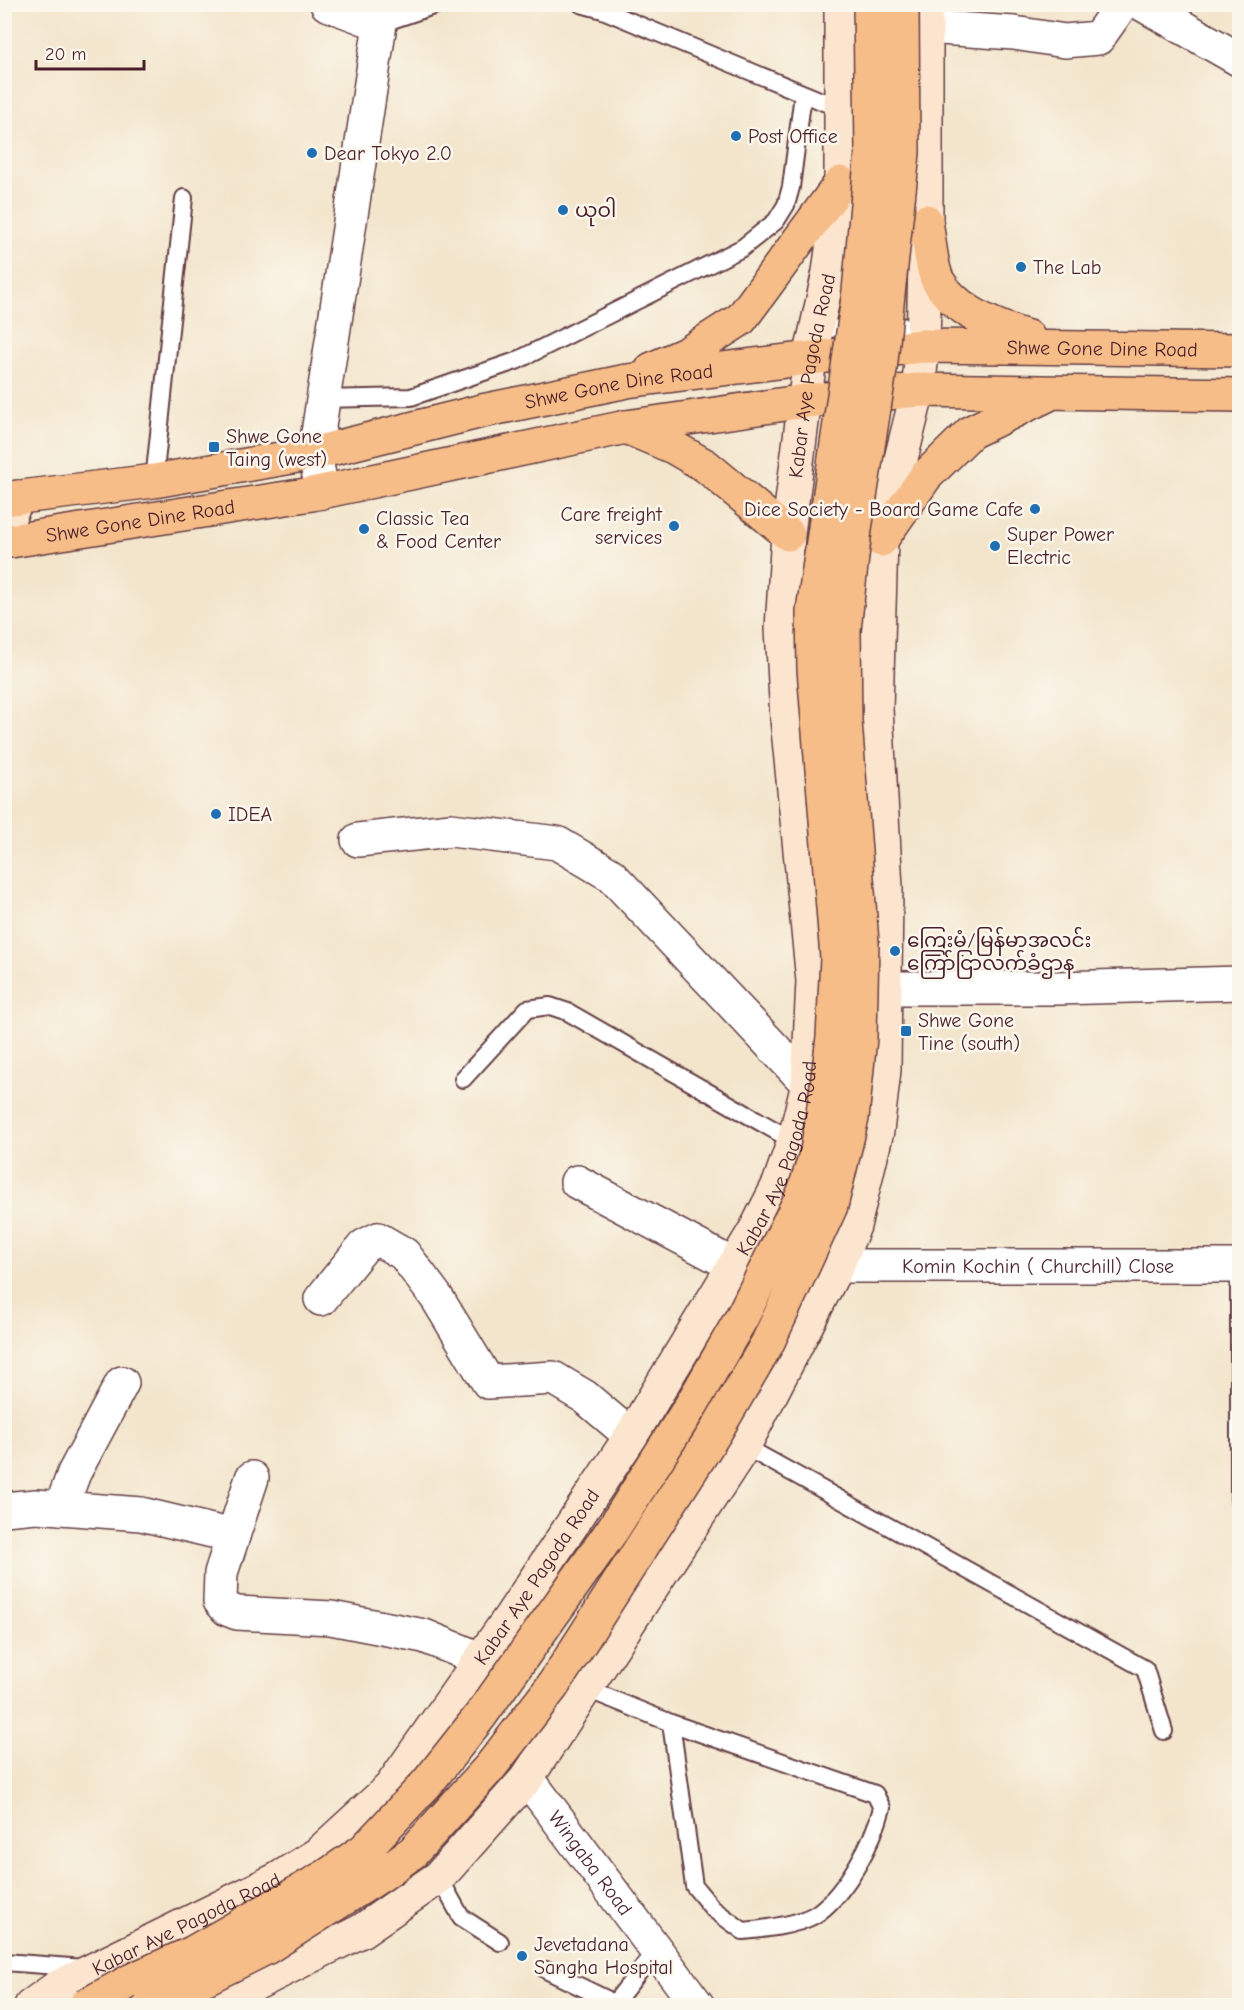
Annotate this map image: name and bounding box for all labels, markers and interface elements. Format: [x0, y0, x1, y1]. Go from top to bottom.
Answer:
scale bar [36, 33, 144, 71]
text: 20 m [45, 44, 86, 65]
place label: Post Office [748, 125, 838, 148]
marker: Post Office [729, 129, 743, 143]
place label: Dear Tokyo 2.0 [324, 142, 452, 165]
marker: Dear Tokyo 2.0 [305, 146, 319, 160]
place label: ယုဝါ [575, 197, 616, 227]
marker: ယုဝါ [556, 203, 570, 217]
place label: The Lab [1033, 256, 1102, 279]
marker: The Lab [1014, 260, 1028, 274]
street label: Kabar Aye Pagoda Road [784, 271, 840, 479]
street label: Shwe Gone Dine Road [1007, 336, 1198, 361]
street label: Shwe Gone Dine Road [523, 359, 715, 414]
place label: Shwe Gone Taing (west) [226, 425, 327, 471]
marker: Shwe Gone Taing (west) [207, 440, 221, 454]
street label: Shwe Gone Dine Road [44, 495, 237, 547]
place label: Dice Society - Board Game Cafe [744, 498, 1023, 521]
marker: Dice Society - Board Game Cafe [1028, 502, 1042, 516]
place label: Care freight services [560, 503, 663, 549]
place label: Classic Tea & Food Center [376, 507, 501, 553]
marker: Care freight services [667, 519, 681, 533]
marker: Classic Tea & Food Center [357, 522, 371, 536]
place label: Super Power Electric [1007, 523, 1114, 569]
marker: Super Power Electric [988, 539, 1002, 553]
place label: IDEA [228, 803, 272, 826]
marker: IDEA [209, 807, 223, 821]
place label: ‌ကြေးမုံ/မြန်မာ့အလင်း ကြော်ငြာလက်ခံဌာန [907, 926, 1092, 979]
marker: ‌ကြေးမုံ/မြန်မာ့အလင်း ကြော်ငြာလက်ခံဌာန [888, 944, 902, 958]
place label: Shwe Gone Tine (south) [918, 1009, 1020, 1055]
marker: Shwe Gone Tine (south) [899, 1024, 913, 1038]
street label: Kabar Aye Pagoda Road [732, 1060, 821, 1260]
street label: Komin Kochin ( Churchill) Close [902, 1255, 1174, 1278]
street label: Kabar Aye Pagoda Road [469, 1485, 604, 1669]
street label: Wingaba Road [544, 1806, 637, 1920]
street label: Kabar Aye Pagoda Road [89, 1869, 284, 1980]
place label: Jevetadana Sangha Hospital [534, 1933, 673, 1979]
marker: Jevetadana Sangha Hospital [515, 1949, 529, 1963]

